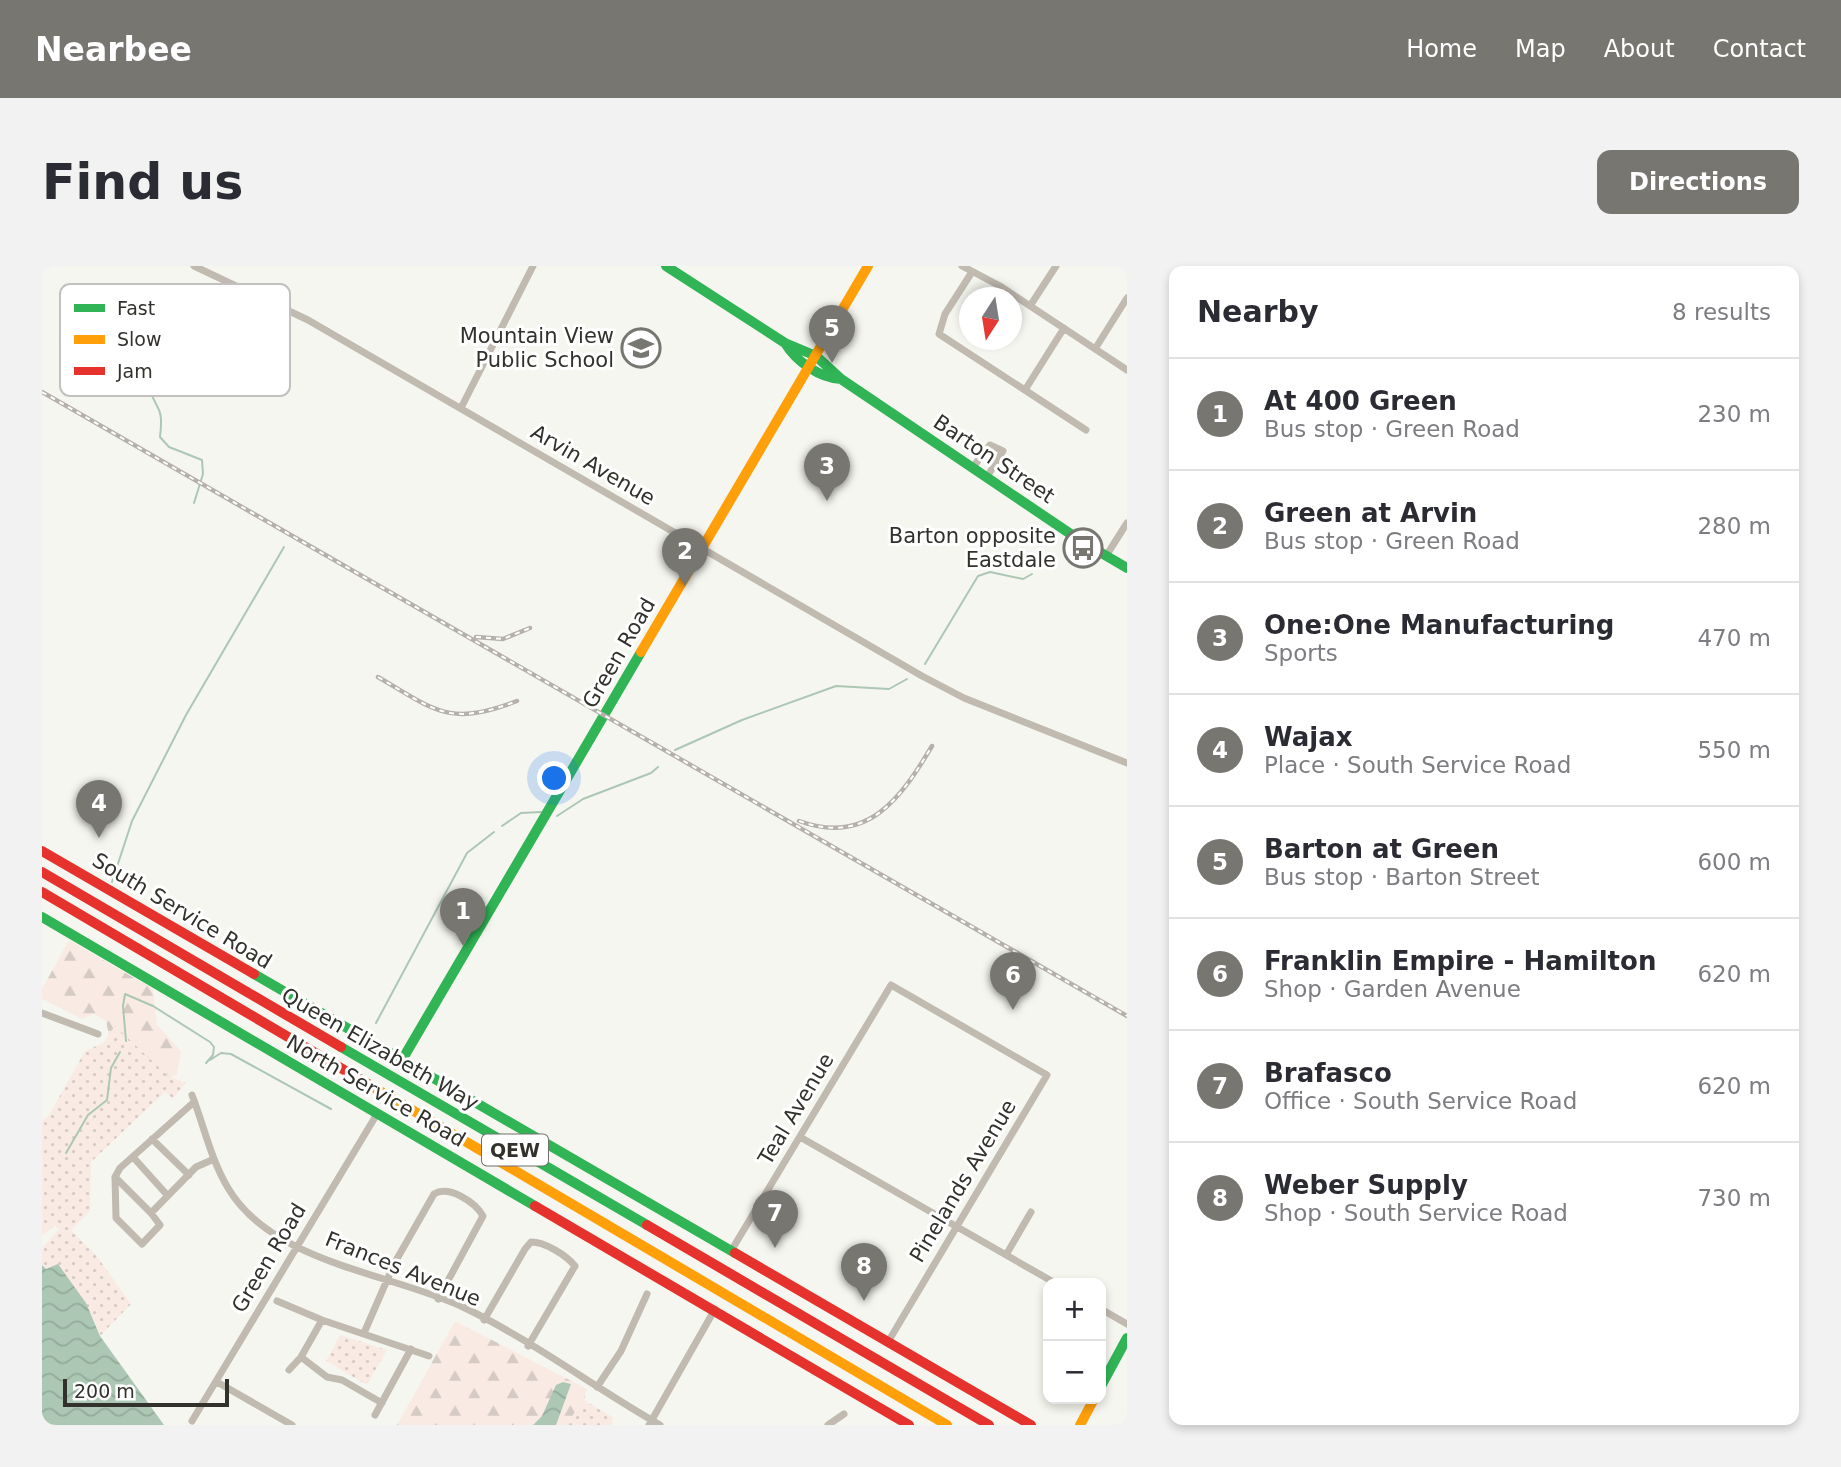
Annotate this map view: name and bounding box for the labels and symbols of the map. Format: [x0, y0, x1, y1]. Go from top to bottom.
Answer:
legend [60, 284, 290, 396]
north arrow [959, 287, 1022, 350]
text: Fast [117, 297, 155, 319]
pin: 5 [809, 305, 855, 363]
place label: Mountain View Public School [460, 324, 614, 372]
school or university icon: Mountain View Public School [620, 327, 662, 369]
text: Slow [117, 328, 162, 350]
text: Jam [116, 360, 153, 382]
street label: Barton Street [929, 410, 1059, 508]
street label: Arvin Avenue [527, 420, 659, 510]
pin: 3 [804, 443, 850, 501]
place label: Barton opposite Eastdale [889, 524, 1056, 572]
bus stop icon: Barton opposite Eastdale [1062, 527, 1104, 569]
pin: 2 [662, 528, 708, 586]
street label: Green Road [578, 594, 660, 712]
your location [537, 761, 571, 795]
pin: 4 [76, 780, 122, 838]
street label: South Service Road [88, 848, 276, 974]
pin: 1 [440, 888, 486, 946]
pin: 6 [990, 952, 1036, 1010]
street label: Queen Elizabeth Way [277, 983, 483, 1115]
street label: North Service Road [282, 1030, 470, 1152]
street label: Teal Avenue [753, 1049, 839, 1170]
street label: Pinelands Avenue [905, 1095, 1021, 1267]
road number: QEW [482, 1135, 548, 1166]
pin: 7 [752, 1190, 798, 1248]
street label: Green Road [227, 1199, 311, 1317]
street label: Frances Avenue [322, 1227, 484, 1311]
pin: 8 [841, 1243, 887, 1301]
scale bar [63, 1376, 229, 1408]

